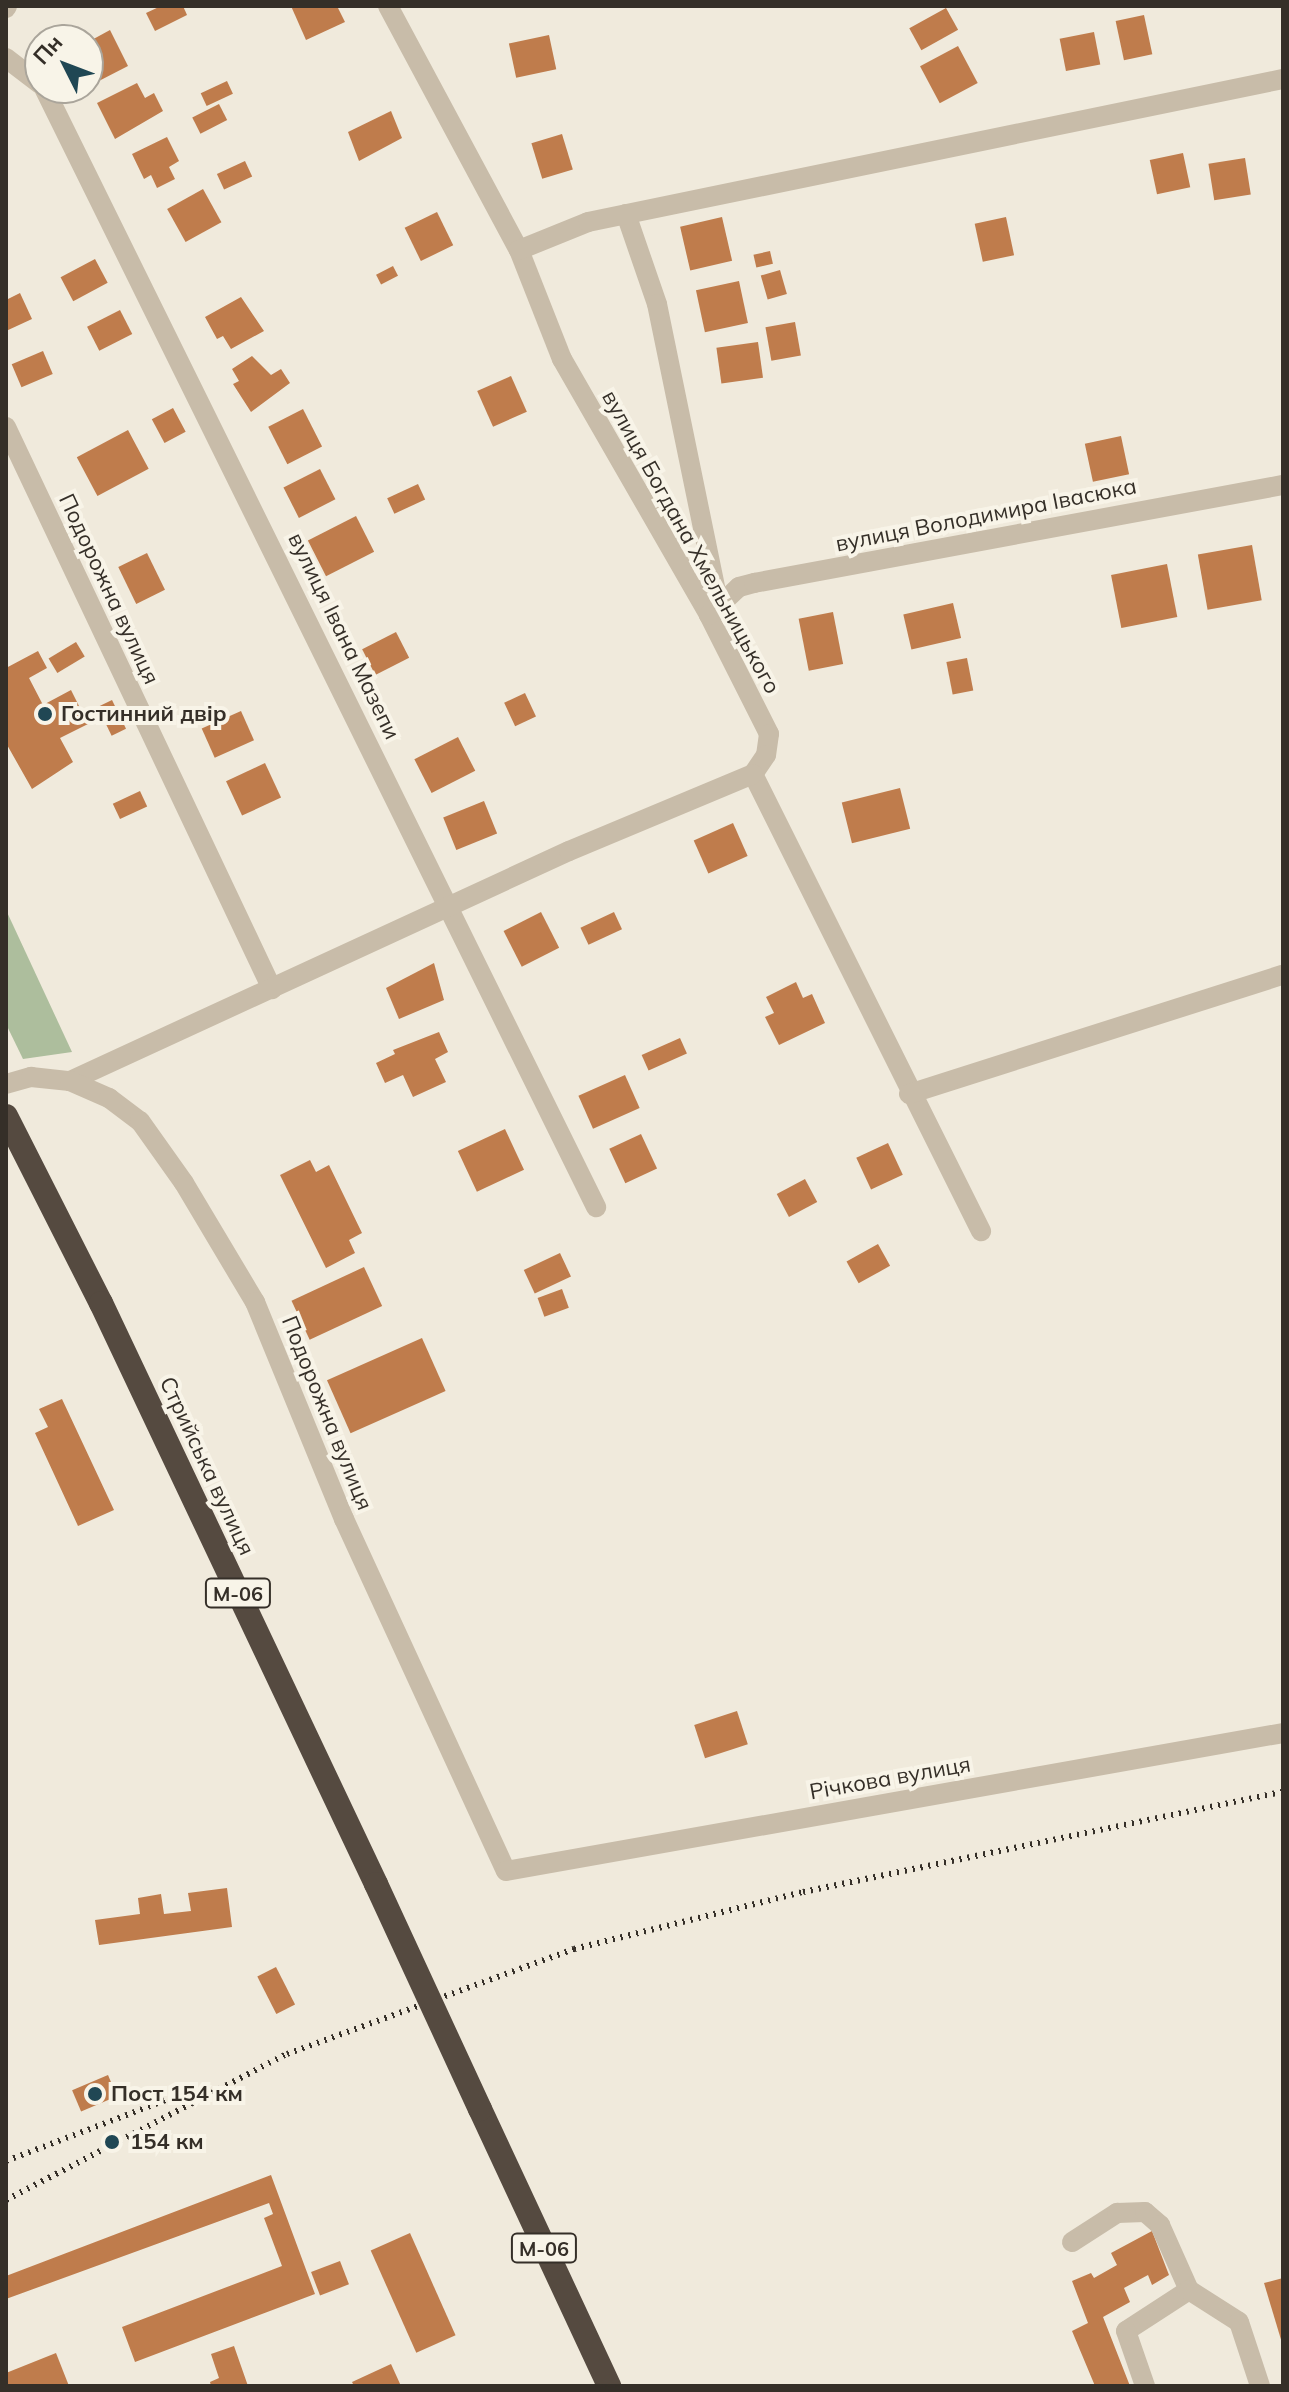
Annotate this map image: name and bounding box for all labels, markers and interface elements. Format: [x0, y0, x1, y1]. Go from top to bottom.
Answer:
north arrow [24, 24, 104, 104]
text: Пн [27, 29, 68, 70]
street label: вулиця Богдана Хмельницького [596, 386, 786, 698]
street label: вулиця Володимира Івасюка [833, 473, 1139, 557]
street label: Подорожна вулиця [53, 490, 165, 688]
street label: вулиця Івана Мазепи [283, 528, 405, 744]
place label: Гостинний двір [61, 701, 227, 727]
marker: Гостинний двір [36, 705, 54, 723]
street label: Подорожна вулиця [276, 1312, 378, 1514]
street label: Стрийська вулиця [154, 1373, 260, 1559]
road number: М-06 [204, 1577, 272, 1609]
street label: Річкова вулиця [807, 1751, 973, 1805]
place label: Пост 154 км [111, 2081, 243, 2107]
marker: Пост 154 км [86, 2085, 104, 2103]
place label: 154 км [130, 2129, 204, 2155]
marker: 154 км [101, 2131, 123, 2153]
road number: М-06 [510, 2232, 578, 2264]

